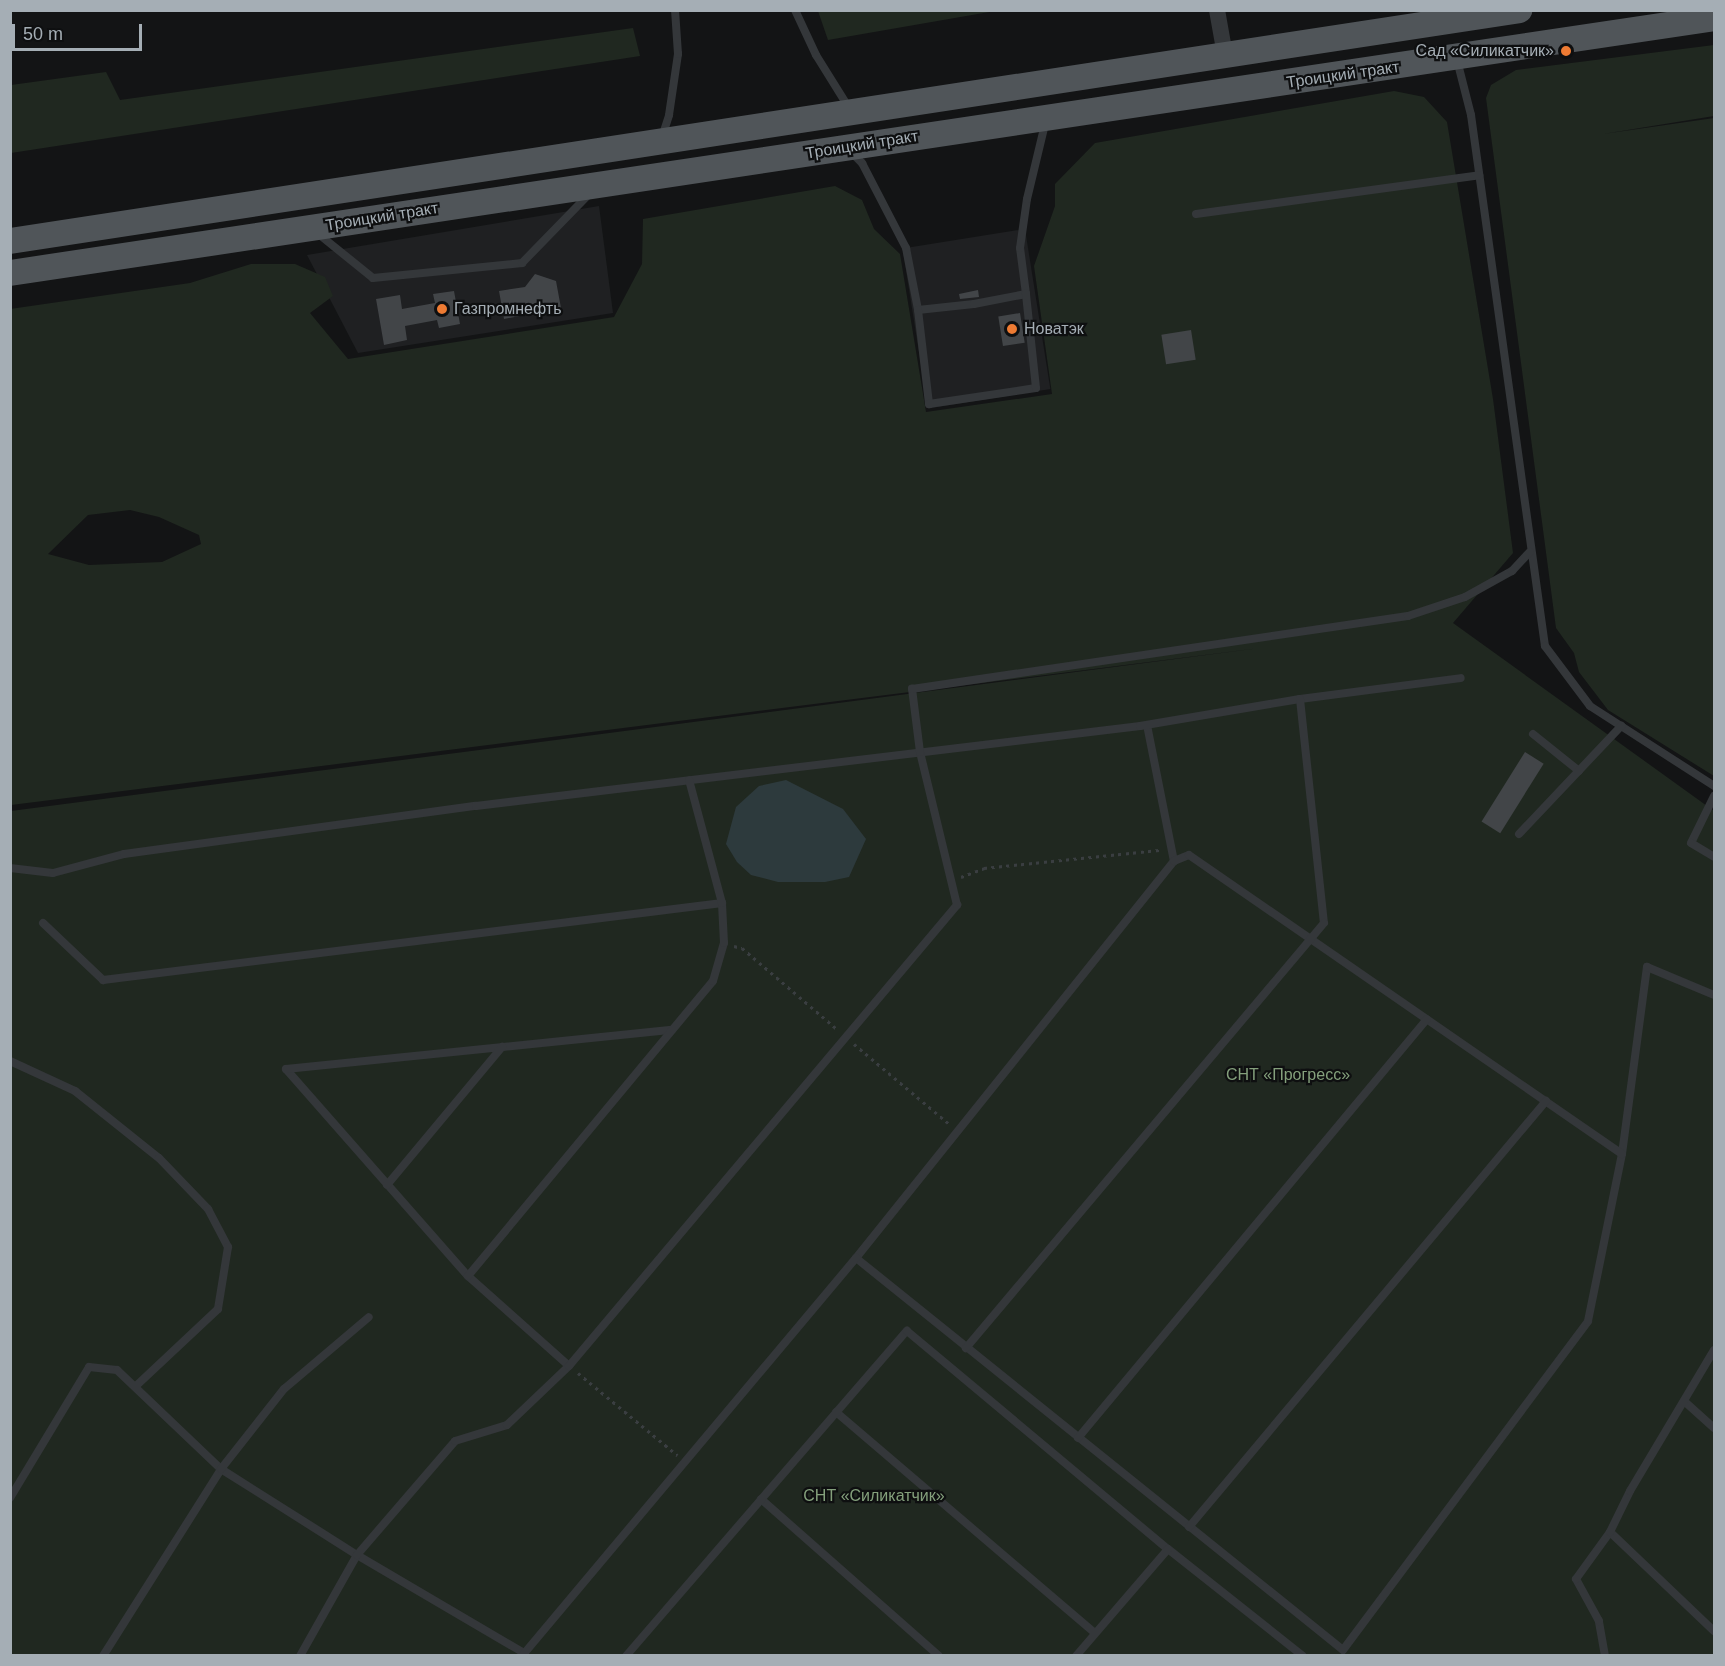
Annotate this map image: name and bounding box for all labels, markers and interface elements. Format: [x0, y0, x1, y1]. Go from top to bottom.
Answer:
scale bar [15, 12, 146, 50]
text: 50 m [23, 24, 63, 44]
place label: Сад «Силикатчик» [1416, 41, 1554, 61]
marker: Сад «Силикатчик» [1559, 44, 1573, 58]
street label: Троицкий тракт [1285, 58, 1401, 92]
street label: Троицкий тракт [804, 127, 920, 163]
street label: Троицкий тракт [324, 199, 440, 235]
place label: Газпромнефть [454, 299, 561, 319]
marker: Газпромнефть [435, 302, 449, 316]
place label: Новатэк [1024, 319, 1084, 339]
marker: Новатэк [1005, 322, 1019, 336]
park label: СНТ «Прогресс» [1226, 1065, 1350, 1085]
park label: СНТ «Силикатчик» [803, 1486, 945, 1506]

